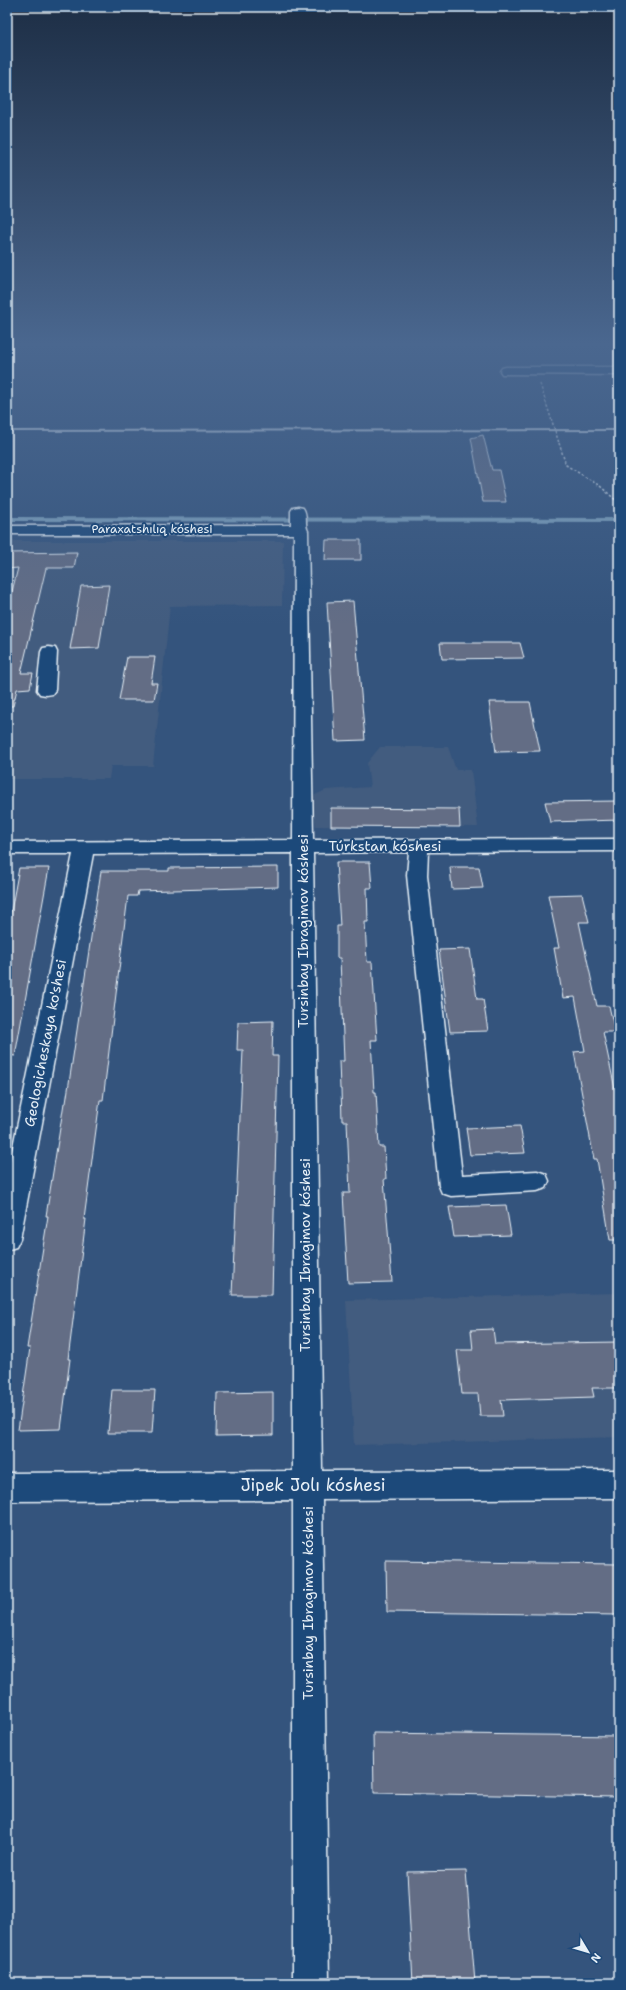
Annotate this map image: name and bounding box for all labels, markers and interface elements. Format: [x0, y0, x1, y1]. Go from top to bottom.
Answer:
street label: Paraxatshılıq kóshesi [91, 521, 213, 537]
street label: Tursinbay Ibragimov kóshesi [294, 834, 312, 1028]
street label: Túrkstan kóshesi [329, 837, 441, 855]
street label: Geologicheskaya ko'shesi [20, 958, 70, 1128]
street label: Tursinbay Ibragimov kóshesi [296, 1158, 314, 1352]
street label: Jipek Jolı kóshesi [240, 1474, 386, 1496]
street label: Tursinbay Ibragimov kóshesi [299, 1506, 317, 1700]
north arrow [568, 1932, 608, 1972]
text: N [587, 1950, 604, 1966]

